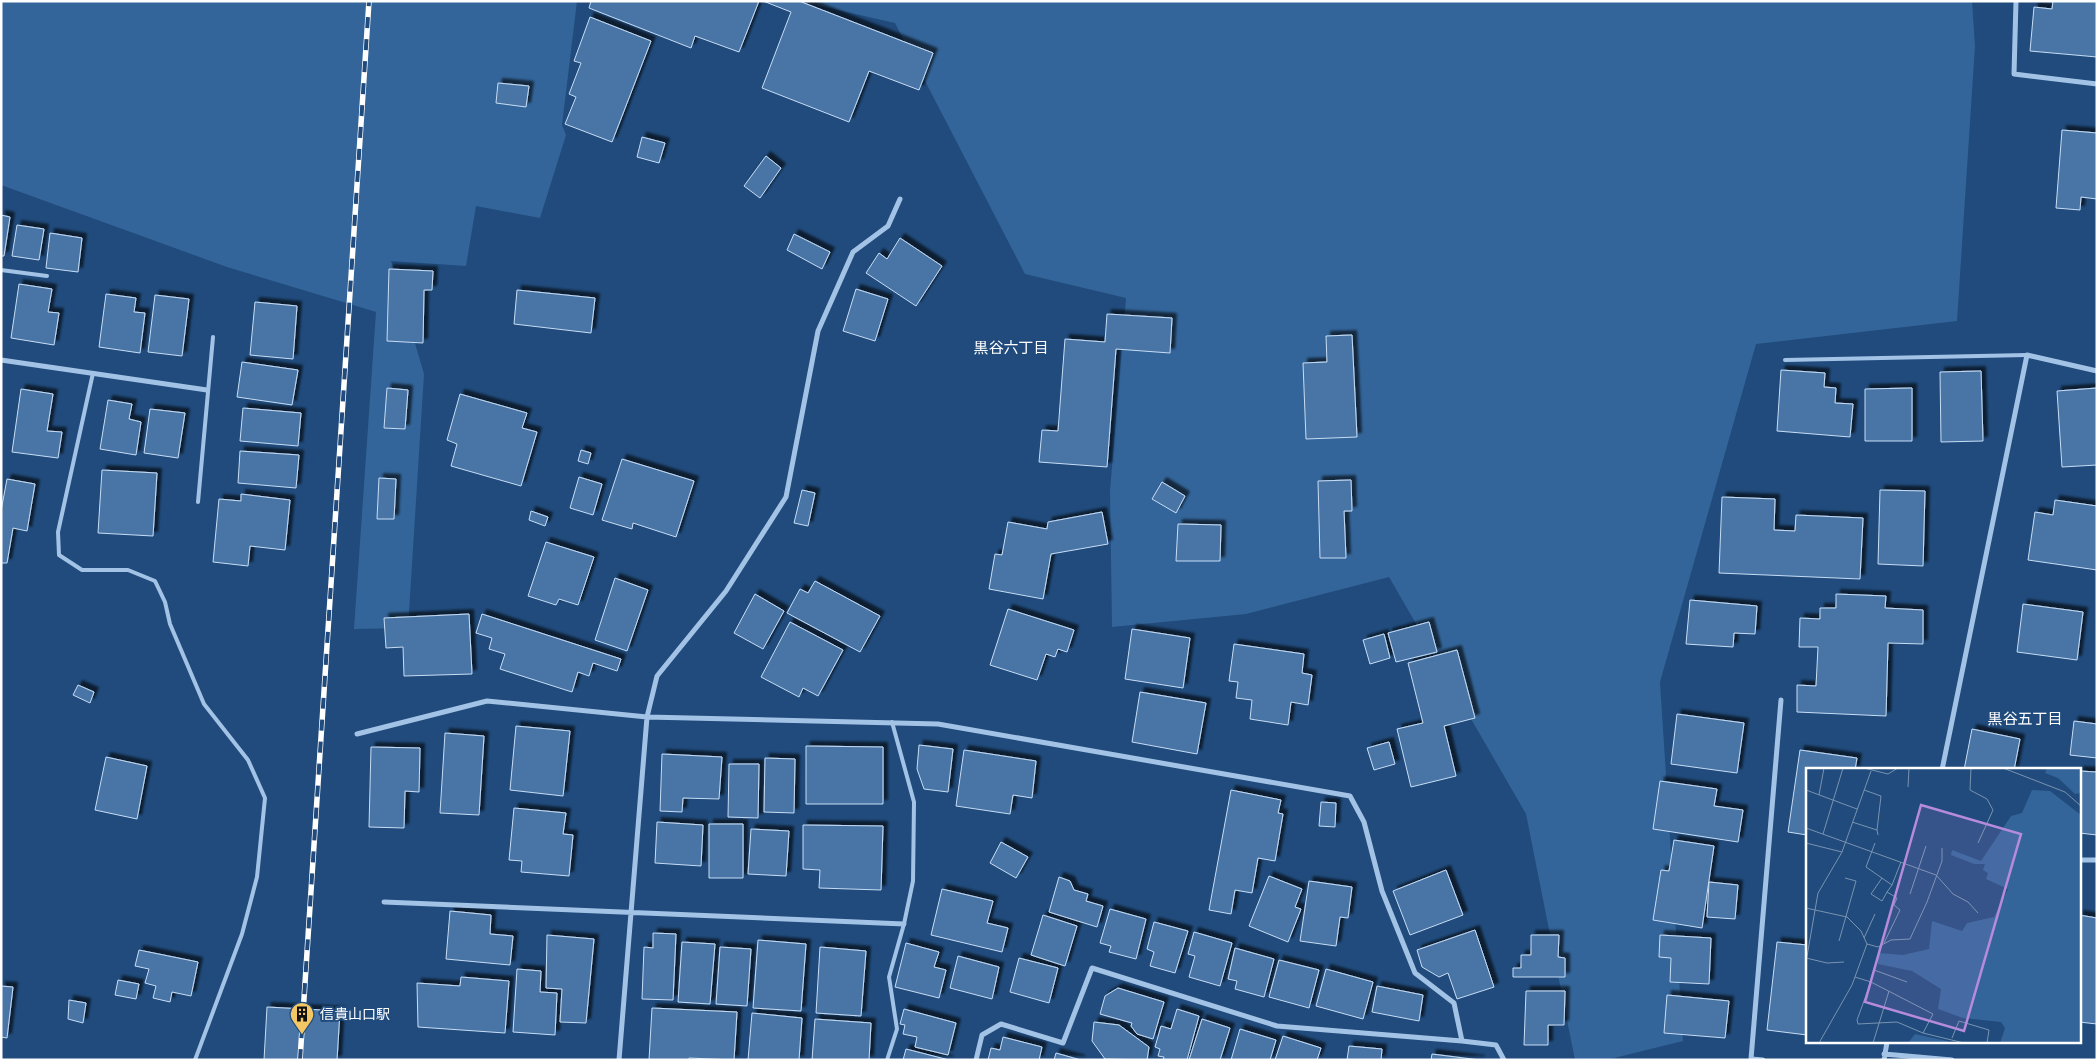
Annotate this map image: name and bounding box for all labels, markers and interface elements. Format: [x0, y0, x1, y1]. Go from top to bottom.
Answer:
district label: 黒谷六丁目 [973, 339, 1049, 356]
district label: 黒谷五丁目 [1987, 710, 2063, 727]
inset map [1806, 768, 2080, 1044]
building icon: 信貴山口駅 [289, 1001, 315, 1035]
place label: 信貴山口駅 [320, 1006, 390, 1022]

